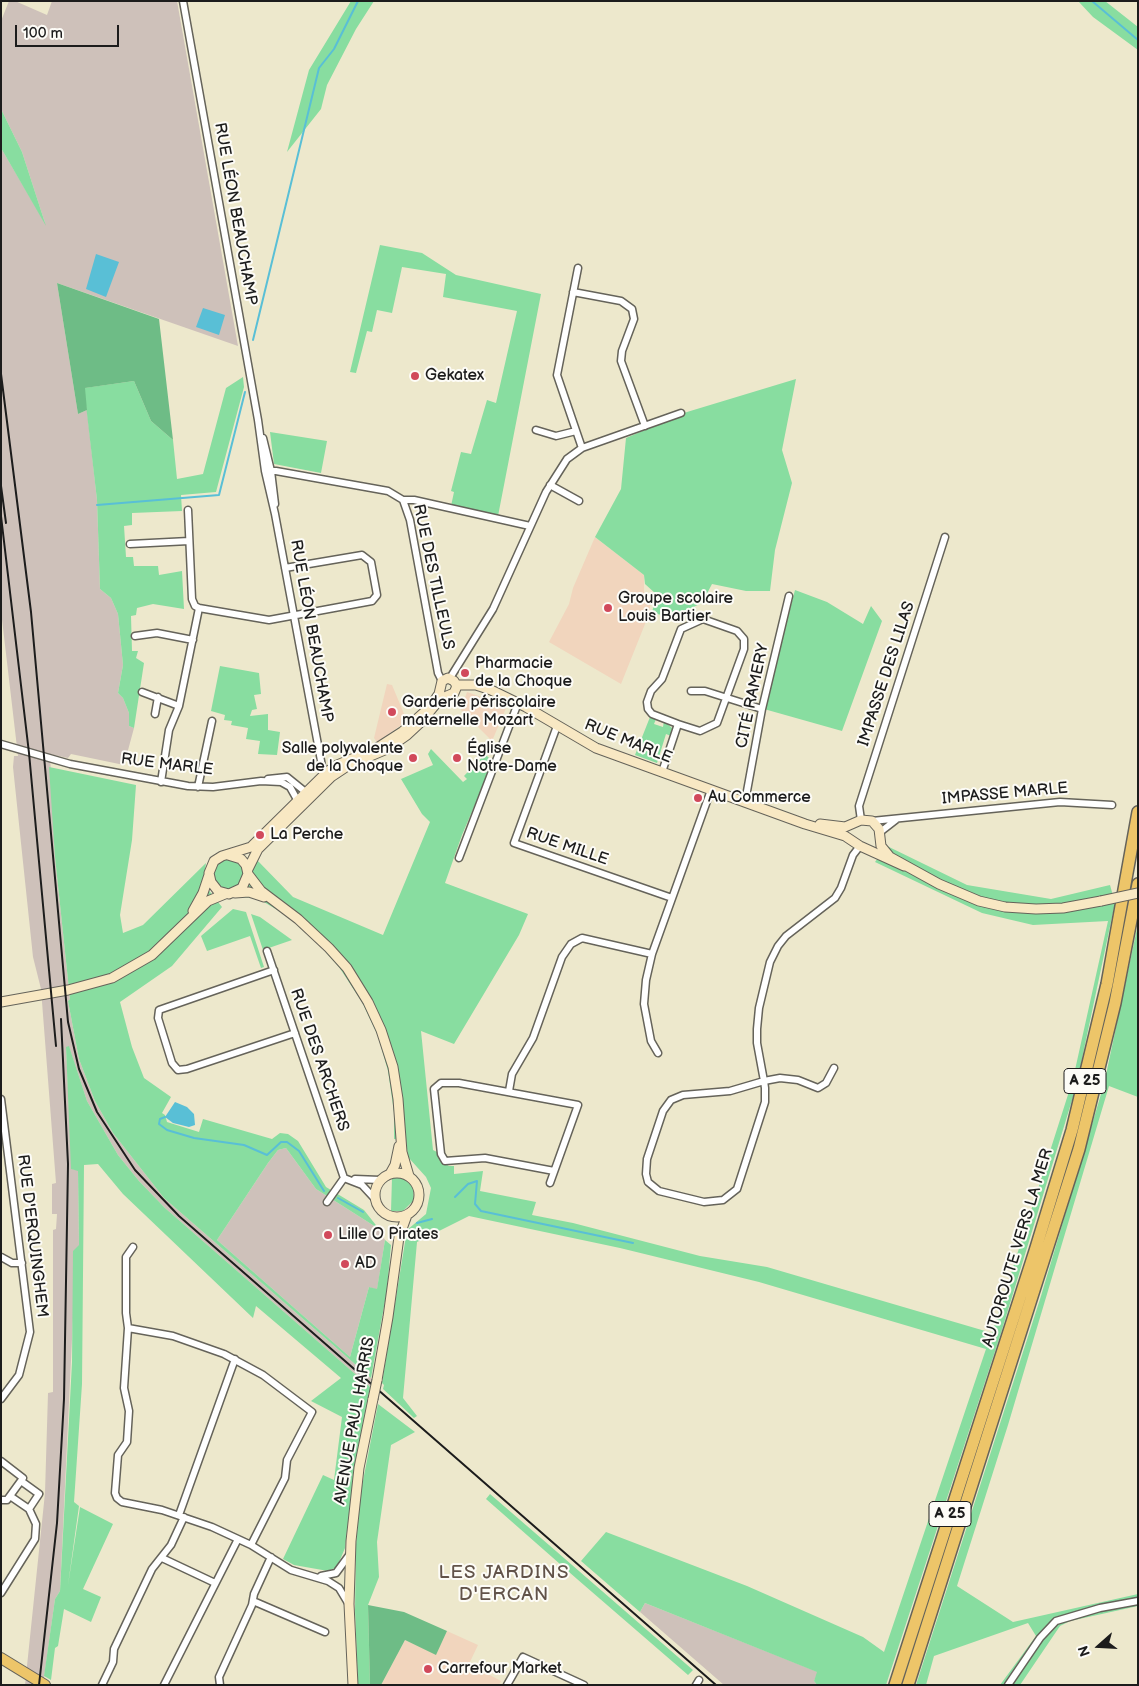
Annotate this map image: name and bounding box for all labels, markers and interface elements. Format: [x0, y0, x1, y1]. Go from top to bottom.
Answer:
scale bar [18, 15, 121, 47]
text: 100 m [23, 24, 63, 43]
street label: RUE LÉON BEAUCHAMP [209, 121, 261, 307]
place label: Gekatex [425, 366, 484, 386]
marker: Gekatex [409, 370, 421, 382]
street label: RUE DES TILLEULS [408, 502, 458, 652]
street label: RUE LÉON BEAUCHAMP [285, 538, 337, 724]
place label: Groupe scolaire Louis Bartier [618, 589, 733, 627]
street label: IMPASSE DES LILAS [855, 599, 919, 749]
marker: Groupe scolaire Louis Bartier [602, 602, 614, 614]
street label: CITÉ RAMERY [733, 642, 773, 750]
place label: Pharmacie de la Choque [475, 654, 572, 692]
marker: Pharmacie de la Choque [459, 667, 471, 679]
place label: Garderie périscolaire maternelle Mozart [402, 693, 556, 731]
marker: Garderie périscolaire maternelle Mozart [386, 706, 398, 718]
street label: RUE MARLE [581, 716, 675, 768]
place label: Salle polyvalente de la Choque [282, 739, 403, 777]
place label: Église Notre-Dame [467, 739, 557, 777]
street label: RUE MARLE [120, 750, 214, 780]
marker: Salle polyvalente de la Choque [407, 752, 419, 764]
marker: Église Notre-Dame [451, 752, 463, 764]
street label: IMPASSE MARLE [941, 779, 1069, 809]
place label: Au Commerce [708, 788, 811, 808]
marker: Au Commerce [692, 792, 704, 804]
street label: RUE MILLE [523, 824, 611, 870]
place label: La Perche [270, 825, 343, 845]
marker: La Perche [254, 829, 266, 841]
street label: RUE DES ARCHERS [286, 986, 352, 1134]
road number: A 25 [1064, 1068, 1106, 1094]
street label: AUTOROUTE VERS LA MER [979, 1146, 1057, 1350]
street label: RUE D'ERQUINGHEM [12, 1153, 52, 1319]
place label: Lille O Pirates [338, 1225, 438, 1245]
marker: Lille O Pirates [322, 1229, 334, 1241]
place label: AD [355, 1254, 376, 1274]
marker: AD [339, 1258, 351, 1270]
street label: AVENUE PAUL HARRIS [331, 1336, 379, 1506]
road number: A 25 [929, 1502, 971, 1526]
district label: LES JARDINS D'ERCAN [437, 1562, 571, 1606]
north arrow [1074, 1621, 1124, 1671]
text: N [1075, 1643, 1094, 1659]
place label: Carrefour Market [438, 1659, 562, 1679]
marker: Carrefour Market [422, 1663, 434, 1675]

